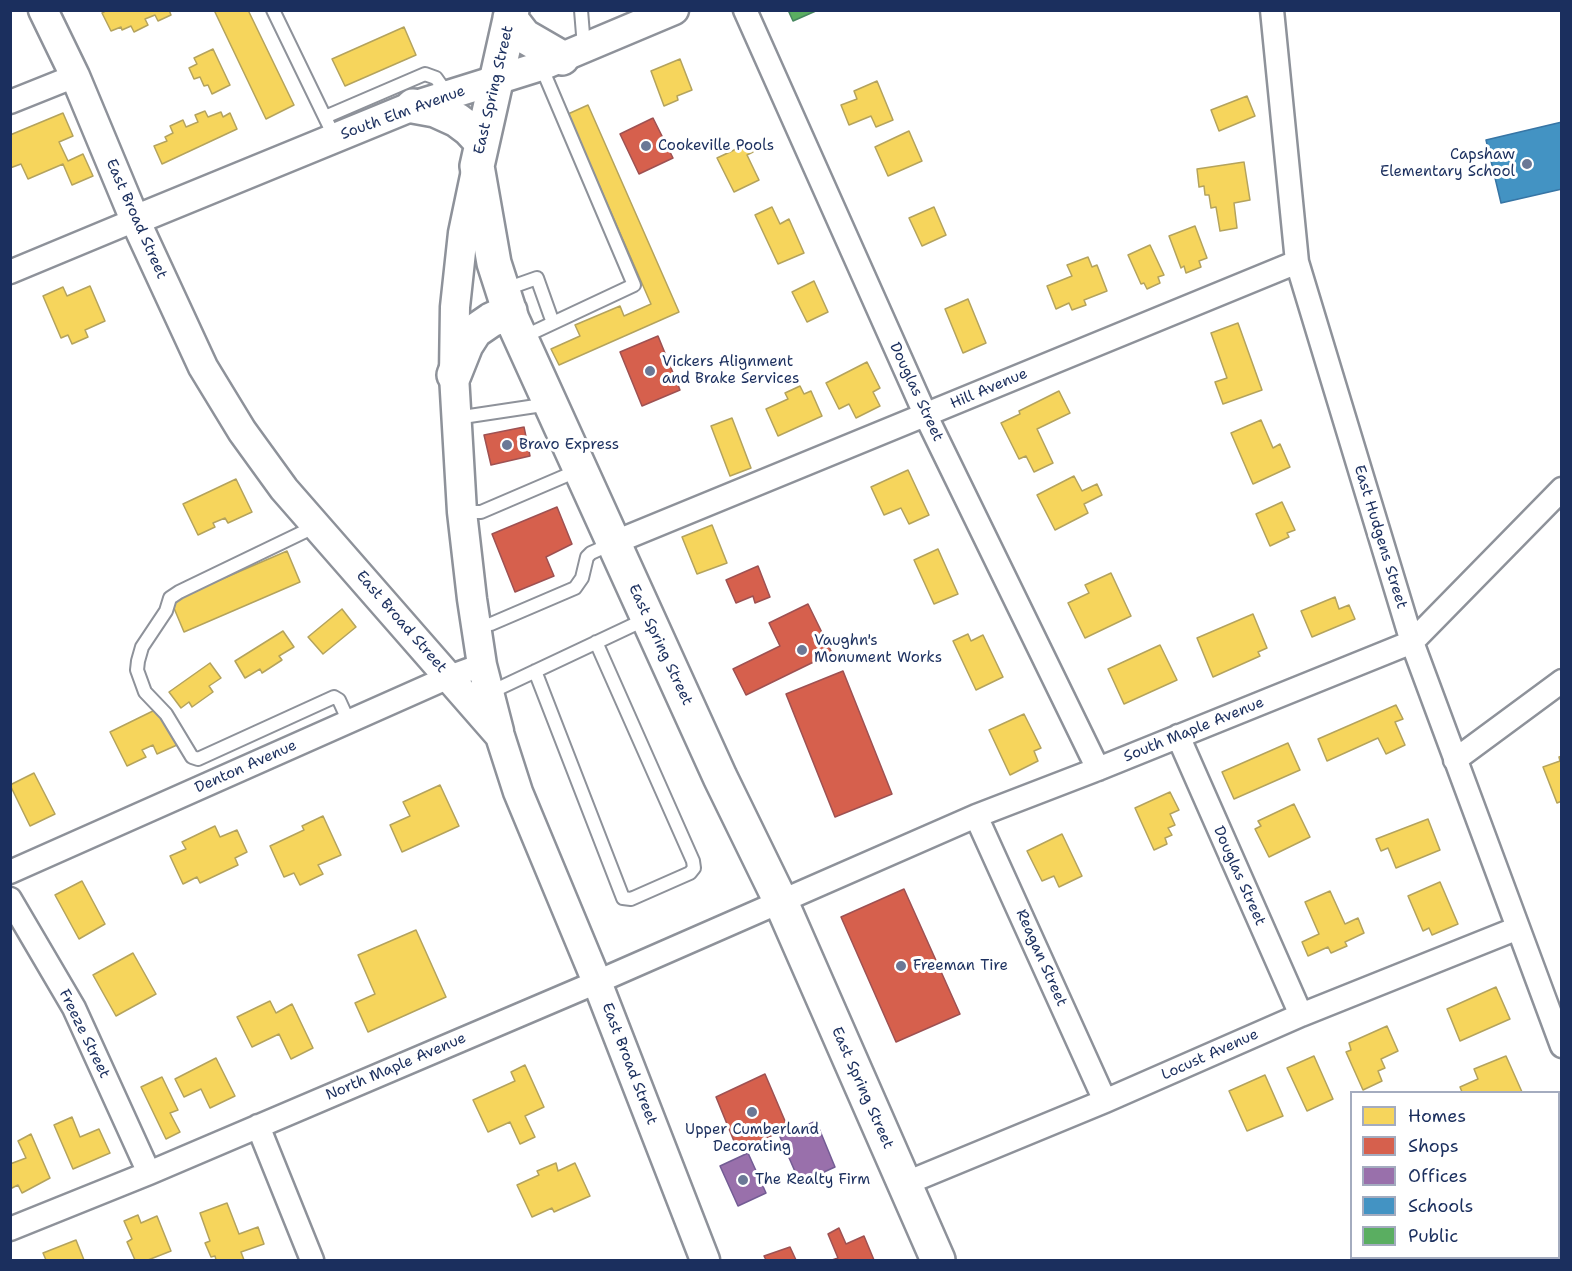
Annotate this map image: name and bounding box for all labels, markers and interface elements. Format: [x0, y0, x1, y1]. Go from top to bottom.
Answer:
street label: East Spring Street [470, 24, 518, 156]
street label: South Elm Avenue [338, 82, 468, 144]
place label: Cookeville Pools [658, 137, 774, 155]
marker: Cookeville Pools [639, 139, 653, 153]
place label: Capshaw Elementary School [1380, 146, 1515, 181]
street label: East Broad Street [101, 156, 171, 282]
marker: Capshaw Elementary School [1520, 157, 1534, 171]
street label: Douglas Street [885, 340, 947, 444]
place label: Vickers Alignment and Brake Services [662, 353, 799, 388]
marker: Vickers Alignment and Brake Services [643, 364, 657, 378]
street label: Hill Avenue [948, 365, 1030, 413]
place label: Bravo Express [519, 436, 619, 454]
marker: Bravo Express [500, 438, 514, 452]
street label: East Hudgens Street [1350, 463, 1410, 611]
street label: East Broad Street [352, 567, 450, 677]
street label: East Spring Street [624, 582, 696, 708]
place label: Vaughn's Monument Works [814, 632, 942, 667]
marker: Vaughn's Monument Works [795, 643, 809, 657]
street label: South Maple Avenue [1121, 694, 1267, 766]
street label: Denton Avenue [192, 737, 300, 797]
street label: Douglas Street [1209, 823, 1269, 929]
street label: Reagan Street [1012, 907, 1070, 1009]
place label: Freeman Tire [913, 957, 1008, 975]
marker: Freeman Tire [894, 959, 908, 973]
street label: Freeze Street [55, 987, 113, 1081]
street label: East Broad Street [597, 1000, 661, 1128]
street label: East Spring Street [827, 1024, 897, 1152]
street label: Locust Avenue [1159, 1026, 1261, 1084]
street label: North Maple Avenue [323, 1029, 469, 1105]
legend [1350, 1091, 1560, 1259]
text: Homes [1408, 1104, 1466, 1128]
marker: Upper Cumberland Decorating [745, 1105, 759, 1119]
place label: Upper Cumberland Decorating [685, 1121, 819, 1156]
text: Shops [1408, 1134, 1459, 1158]
text: Offices [1408, 1164, 1467, 1188]
place label: The Realty Firm [755, 1171, 870, 1189]
marker: The Realty Firm [736, 1173, 750, 1187]
text: Schools [1408, 1194, 1474, 1218]
text: Public [1408, 1224, 1458, 1248]

